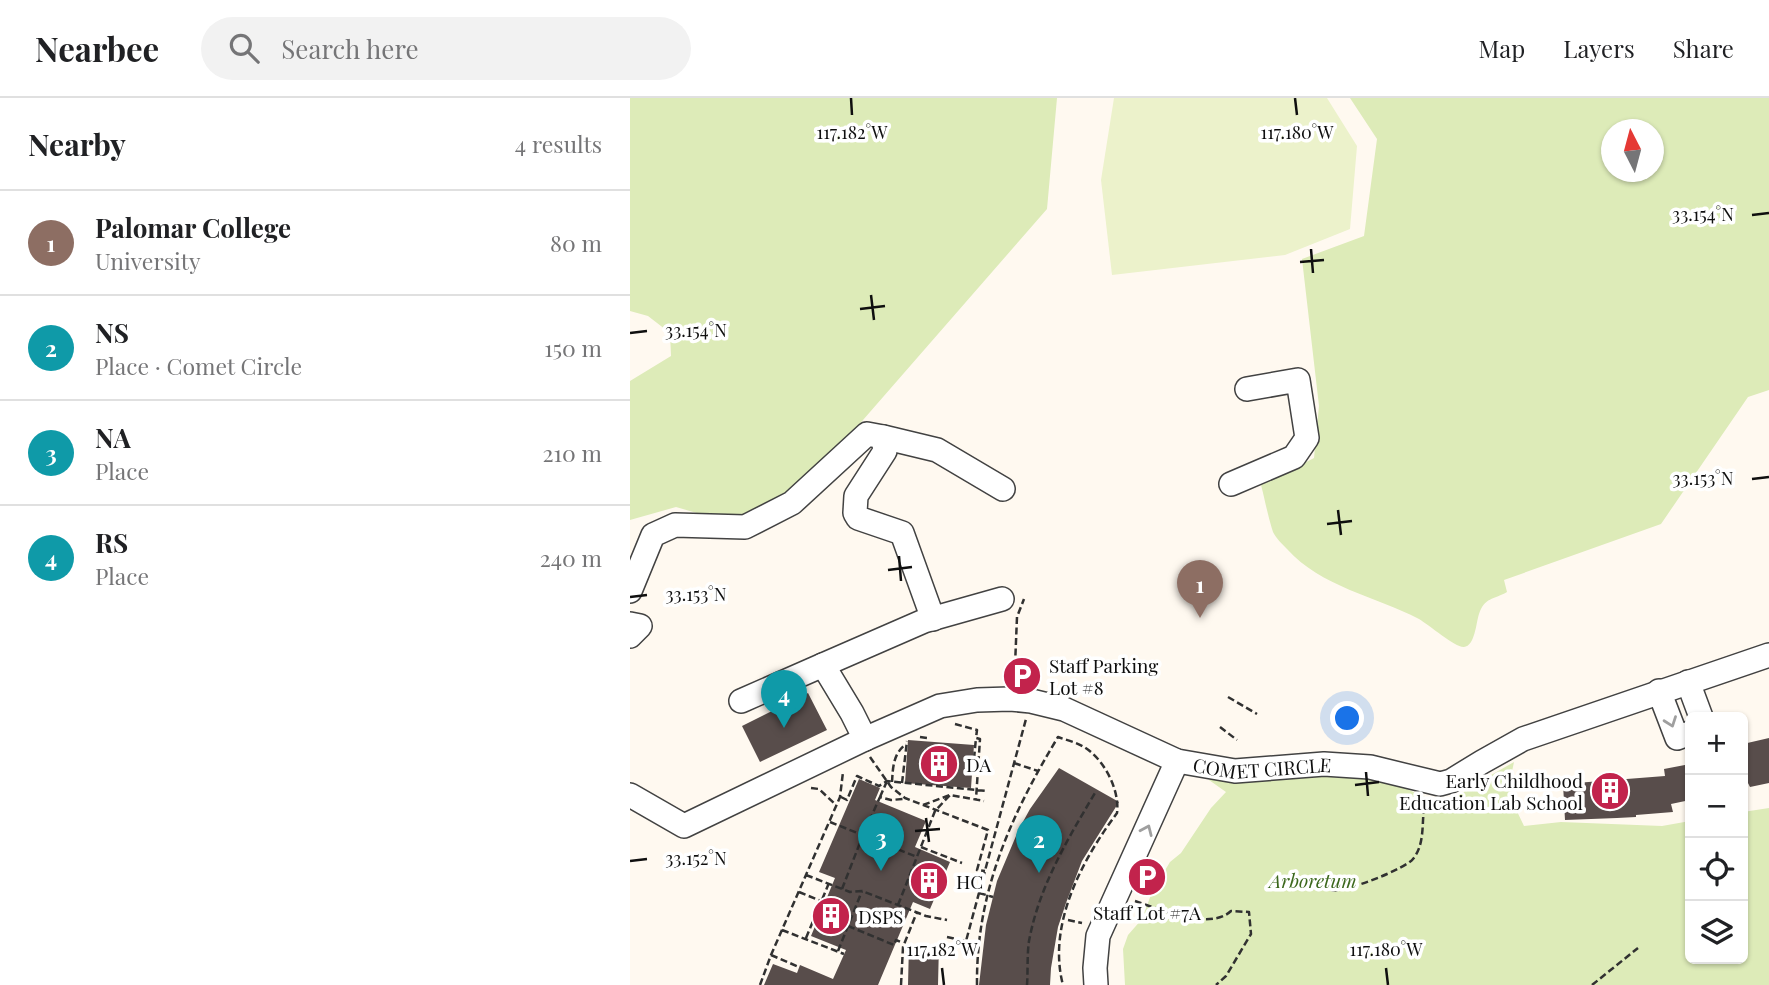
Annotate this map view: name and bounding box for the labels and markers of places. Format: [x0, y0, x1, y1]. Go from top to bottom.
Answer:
pin: 1 [1177, 560, 1223, 618]
place label: Staff Parking Lot #8 [1049, 652, 1158, 700]
parking icon: Staff Parking Lot #8 [1001, 655, 1043, 697]
pin: 4 [761, 670, 807, 728]
building icon: DA [918, 743, 960, 785]
place label: DA [966, 751, 992, 777]
place label: Early Childhood Education Lab School [1399, 767, 1584, 815]
building icon: Early Childhood Education Lab School [1589, 770, 1631, 812]
pin: 3 [858, 813, 904, 871]
pin: 2 [1016, 815, 1062, 873]
parking icon: Staff Lot #7A [1126, 856, 1168, 898]
building icon: HC [908, 860, 950, 902]
place label: HC [956, 868, 983, 894]
building icon: DSPS [810, 895, 852, 937]
place label: Staff Lot #7A [1093, 899, 1202, 925]
place label: DSPS [858, 903, 903, 929]

